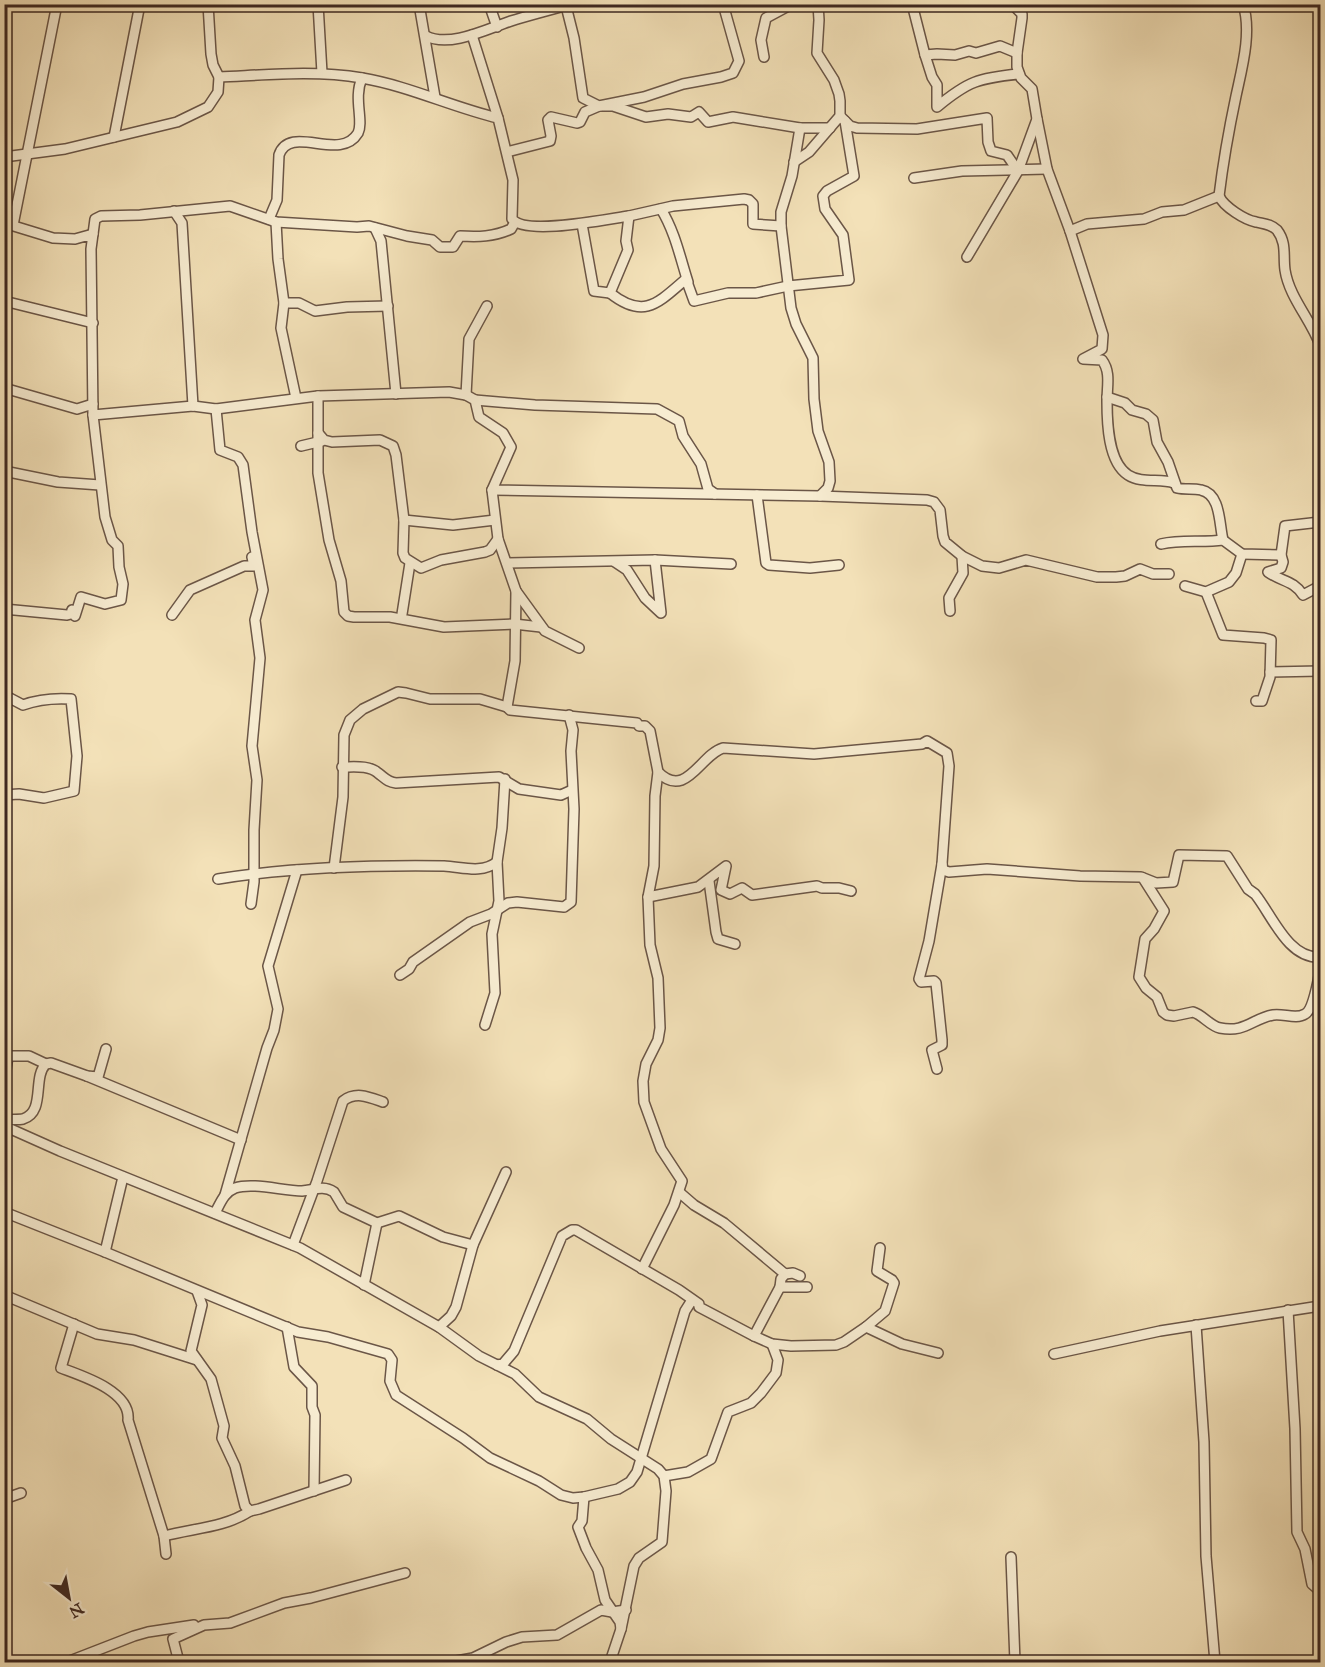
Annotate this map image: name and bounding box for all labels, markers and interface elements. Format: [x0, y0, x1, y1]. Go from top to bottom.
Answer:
north arrow [39, 1568, 99, 1628]
text: N [65, 1599, 87, 1622]

